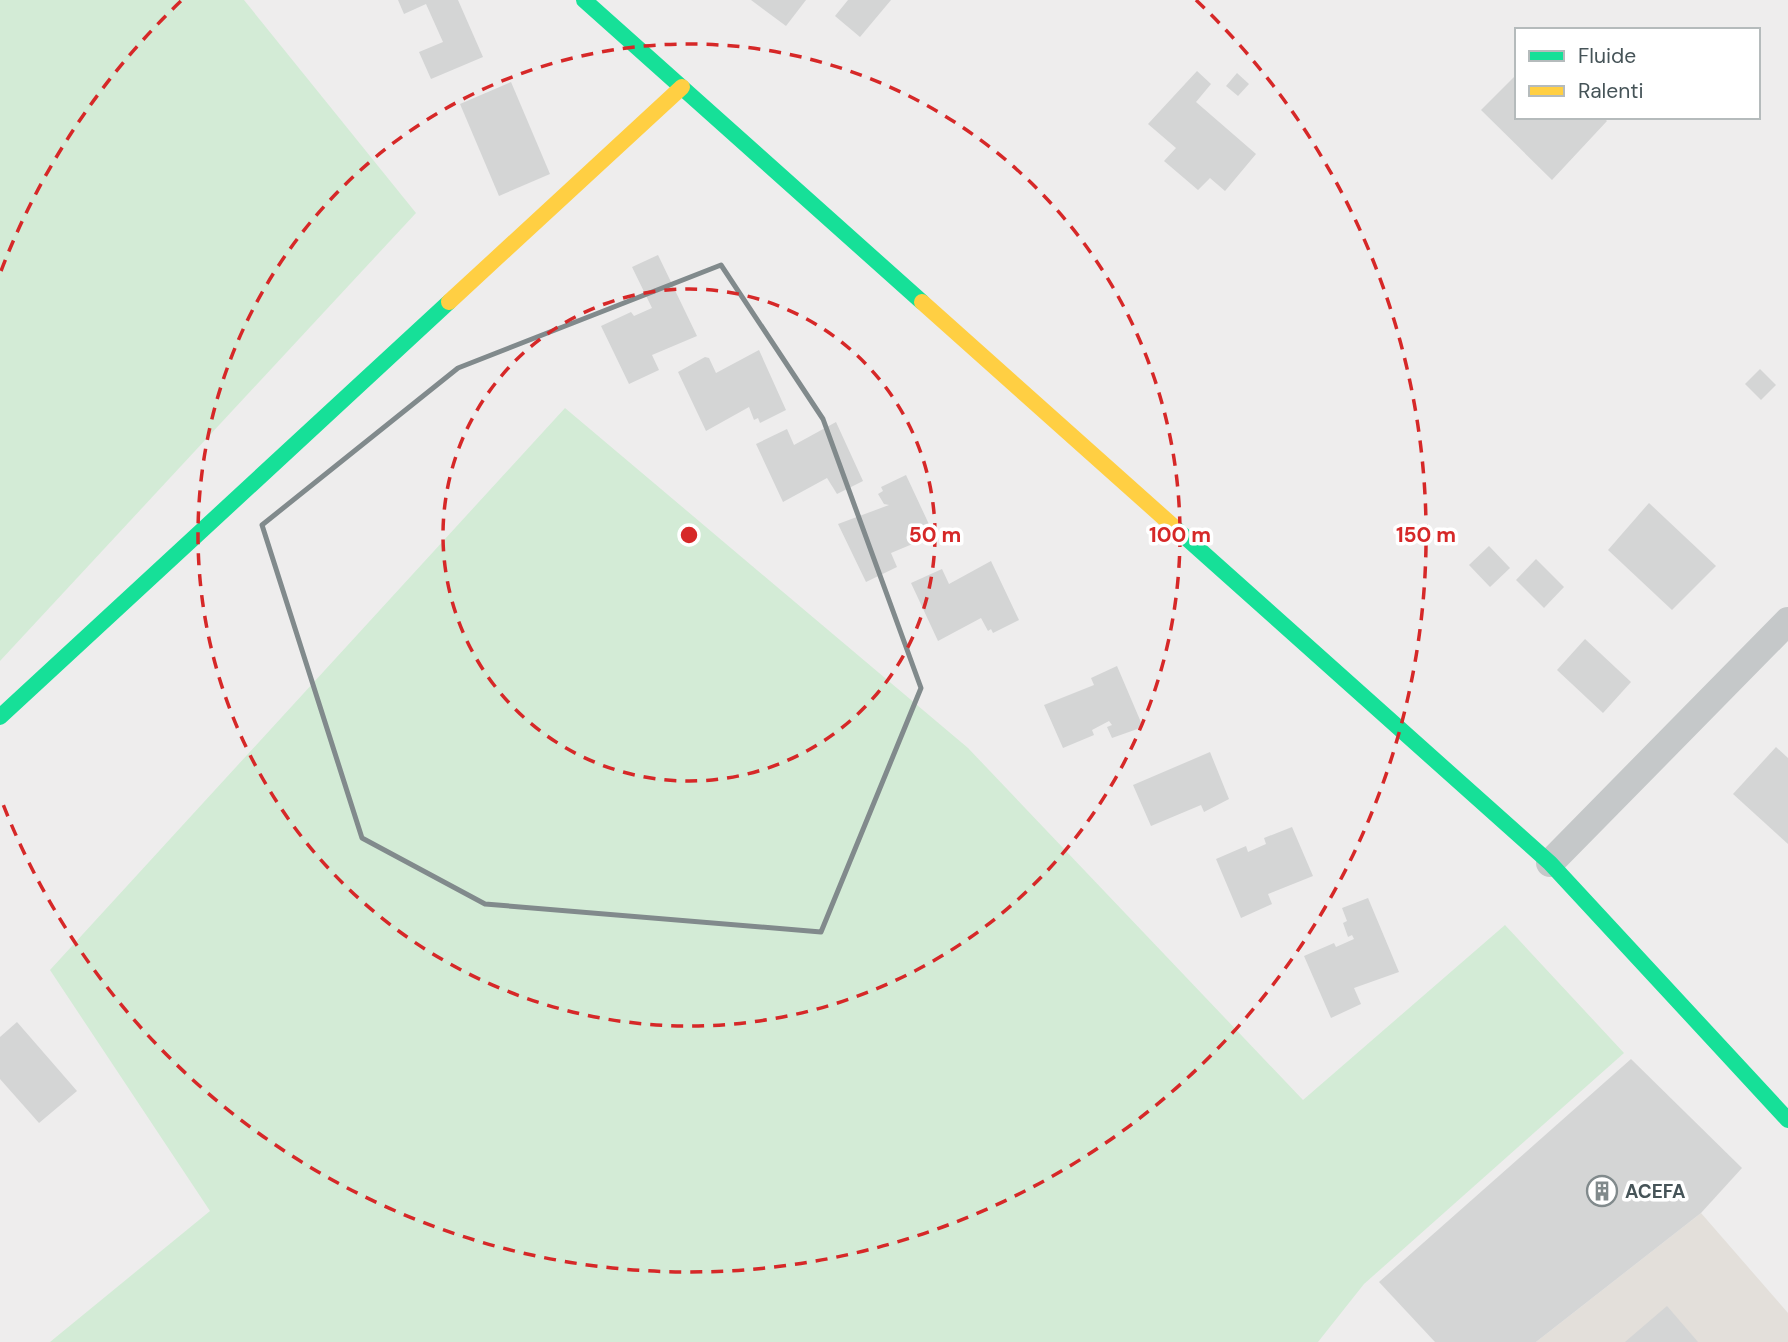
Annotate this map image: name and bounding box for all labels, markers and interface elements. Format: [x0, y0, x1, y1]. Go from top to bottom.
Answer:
legend [1515, 28, 1760, 119]
text: Fluide [1578, 42, 1636, 70]
text: Ralenti [1578, 77, 1644, 105]
text: 50 m [909, 521, 961, 549]
text: 100 m [1149, 521, 1211, 549]
text: 150 m [1396, 521, 1456, 549]
centre of rings [677, 523, 701, 547]
building icon: ACEFA [1585, 1174, 1619, 1208]
place label: ACEFA [1625, 1179, 1686, 1204]

